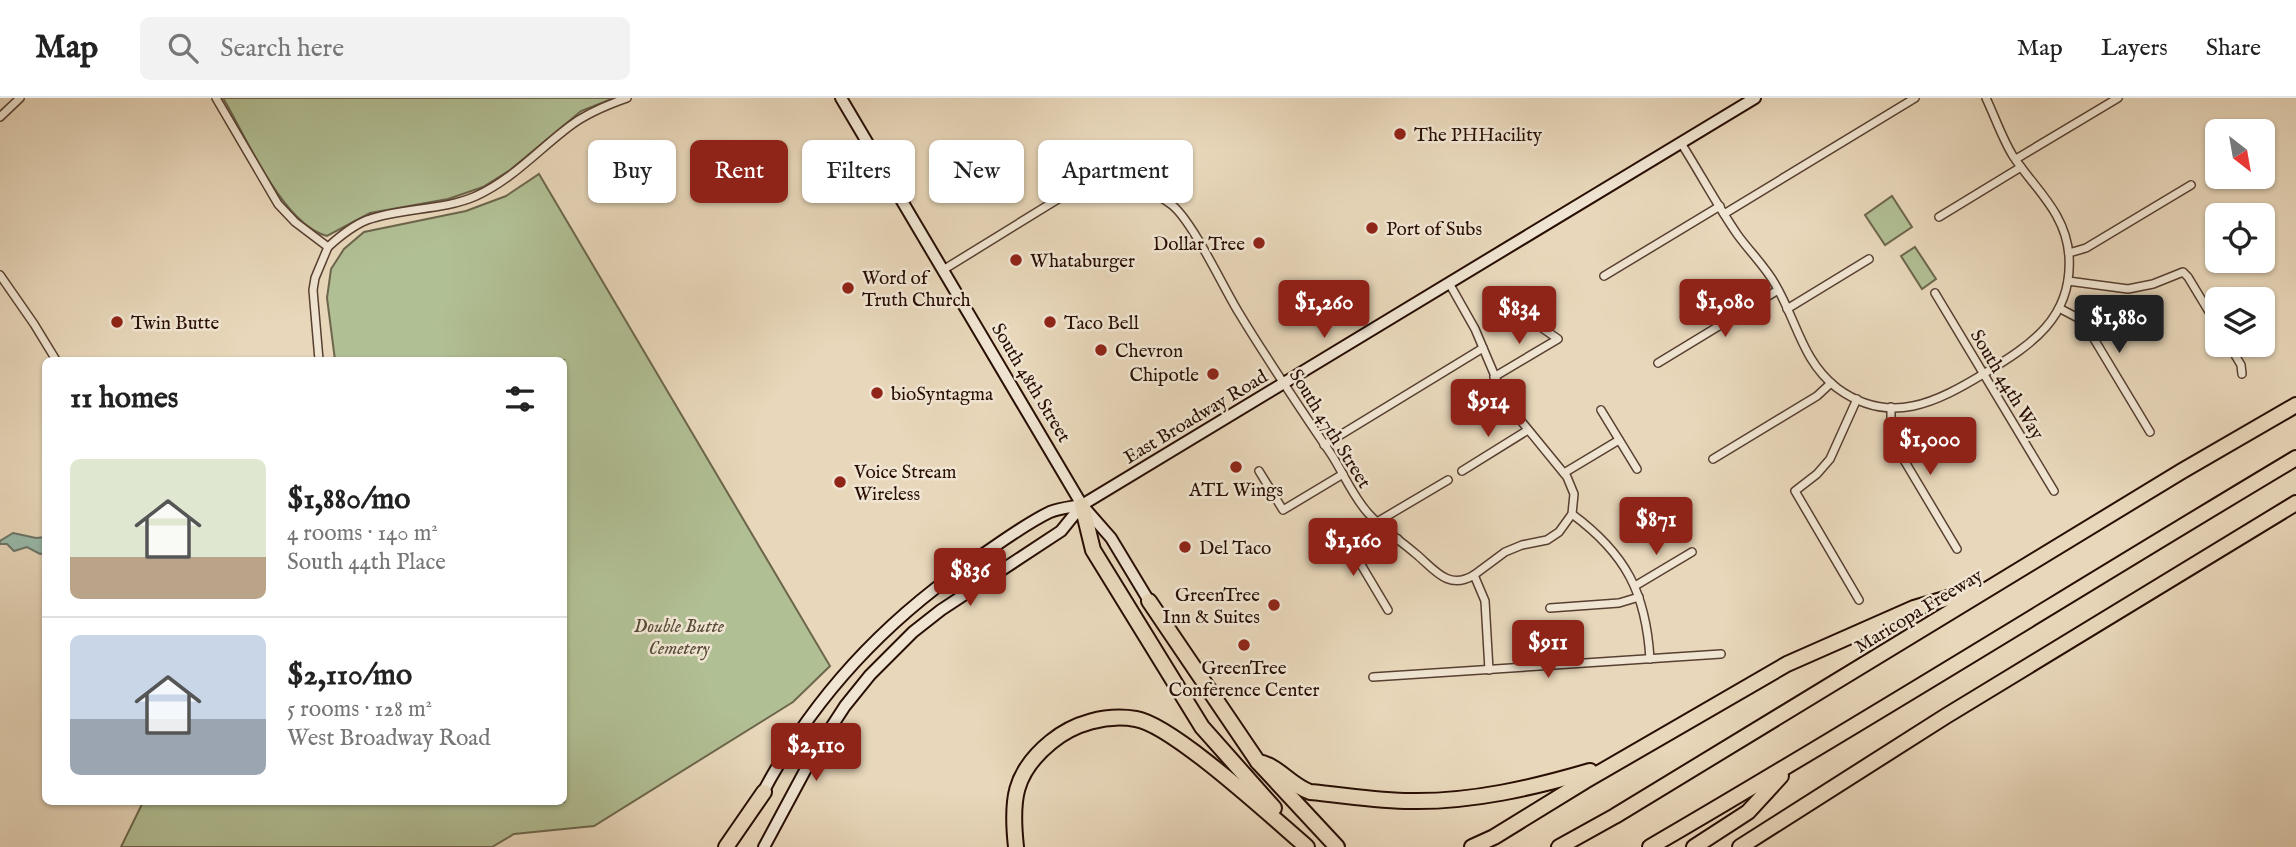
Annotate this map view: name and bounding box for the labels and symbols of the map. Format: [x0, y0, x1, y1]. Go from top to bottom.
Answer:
north arrow [2205, 119, 2275, 189]
place label: The PHHacility [1414, 124, 1543, 148]
marker: The PHHacility [1392, 126, 1408, 142]
place label: Port of Subs [1386, 218, 1482, 242]
marker: Port of Subs [1364, 220, 1380, 236]
place label: Dollar Tree [1153, 233, 1245, 257]
marker: Dollar Tree [1251, 235, 1267, 251]
place label: Whataburger [1030, 250, 1135, 274]
marker: Whataburger [1008, 252, 1024, 268]
place label: Word of Truth Church [862, 267, 971, 313]
marker: Word of Truth Church [840, 280, 856, 296]
pin: $1,260 [1267, 280, 1381, 340]
pin: $1,080 [1668, 280, 1782, 339]
pin: $834 [1478, 286, 1560, 346]
pin: $1,880 [2062, 296, 2176, 355]
place label: Twin Butte [131, 312, 220, 336]
place label: Taco Bell [1064, 312, 1140, 336]
marker: Twin Butte [109, 314, 125, 330]
marker: Taco Bell [1042, 314, 1058, 330]
street label: South 48th Street [985, 319, 1076, 448]
street label: South 44th Way [1964, 326, 2049, 445]
place label: Chevron [1115, 340, 1183, 364]
marker: Chevron [1093, 342, 1109, 358]
place label: Chipotle [1129, 364, 1199, 388]
street label: East Broadway Road [1120, 365, 1273, 470]
street label: South 47th Street [1283, 365, 1376, 494]
marker: Chipotle [1205, 366, 1221, 382]
pin: $914 [1447, 380, 1529, 439]
place label: bioSyntagma [891, 383, 994, 407]
marker: bioSyntagma [869, 385, 885, 401]
pin: $1,000 [1873, 418, 1987, 477]
marker: ATL Wings [1228, 459, 1244, 475]
place label: Voice Stream Wireless [853, 461, 957, 507]
marker: Voice Stream Wireless [832, 474, 848, 490]
place label: ATL Wings [1188, 479, 1283, 503]
pin: $871 [1615, 498, 1697, 557]
pin: $1,160 [1296, 518, 1410, 578]
place label: Del Taco [1199, 537, 1271, 561]
marker: Del Taco [1177, 539, 1193, 555]
pin: $836 [929, 548, 1011, 608]
street label: Maricopa Freeway [1851, 564, 1988, 659]
place label: GreenTree Inn & Suites [1162, 584, 1260, 630]
marker: GreenTree Inn & Suites [1266, 597, 1282, 613]
park label: Double Butte Cemetery [634, 615, 725, 661]
pin: $911 [1507, 620, 1589, 680]
marker: GreenTree Conference Center [1236, 637, 1252, 653]
place label: GreenTree Conference Center [1169, 657, 1319, 703]
pin: $2,110 [759, 724, 873, 783]

